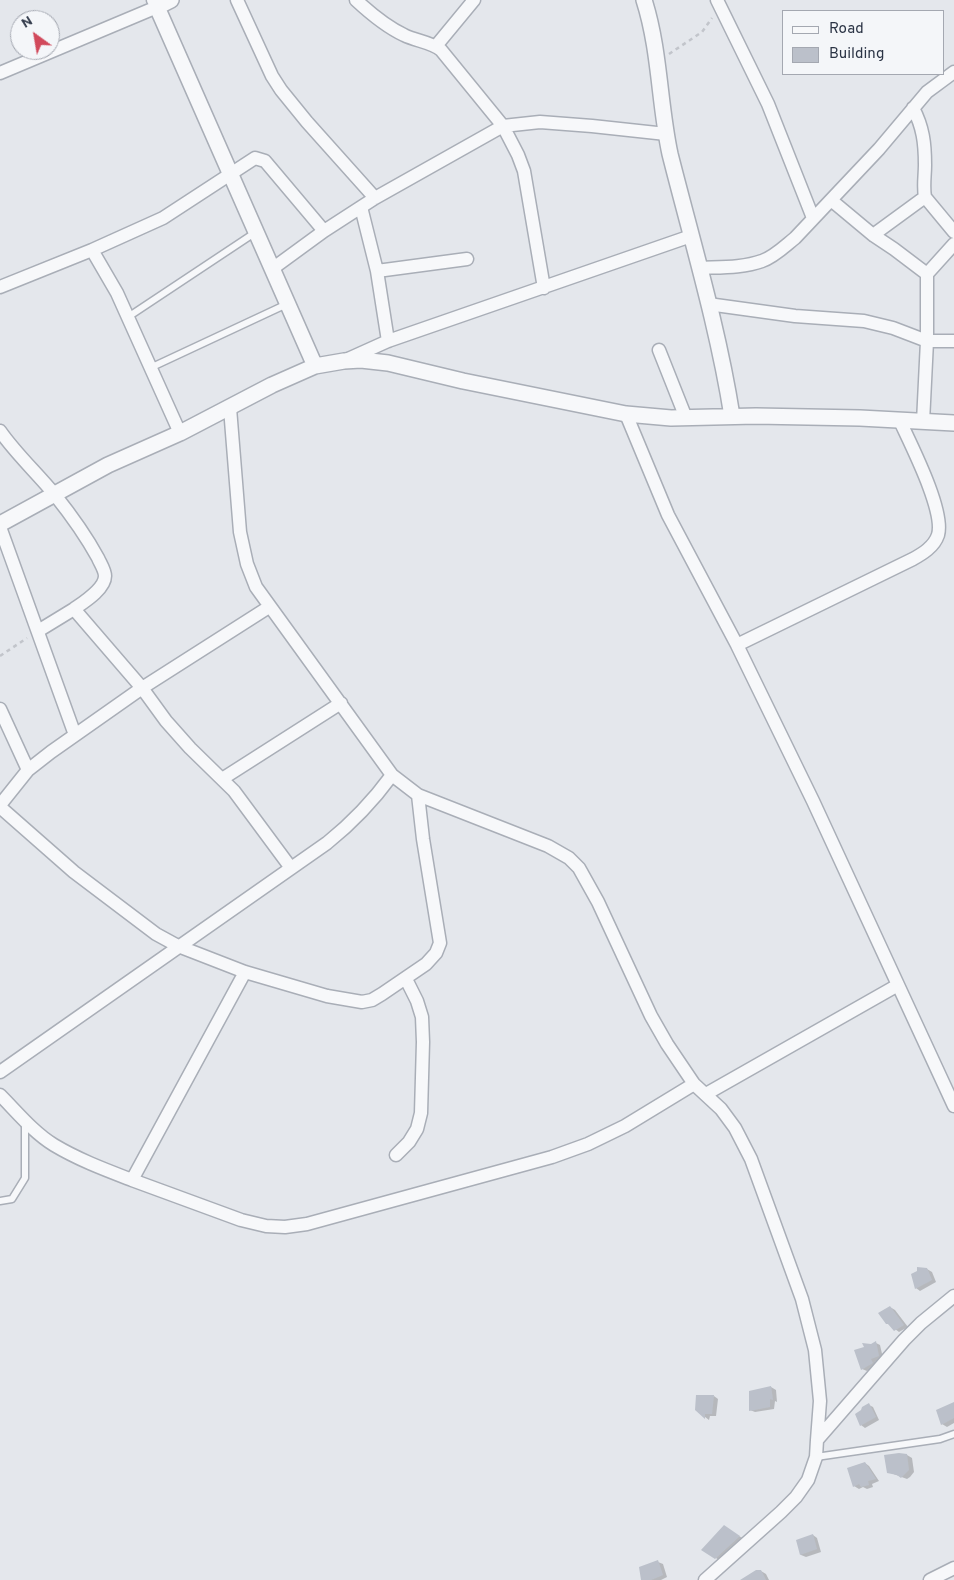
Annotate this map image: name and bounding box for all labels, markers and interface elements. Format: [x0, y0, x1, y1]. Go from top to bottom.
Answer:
north arrow [10, 10, 60, 60]
legend [782, 10, 944, 75]
text: N [19, 13, 36, 33]
text: Road [829, 20, 864, 39]
text: Building [829, 45, 884, 64]

